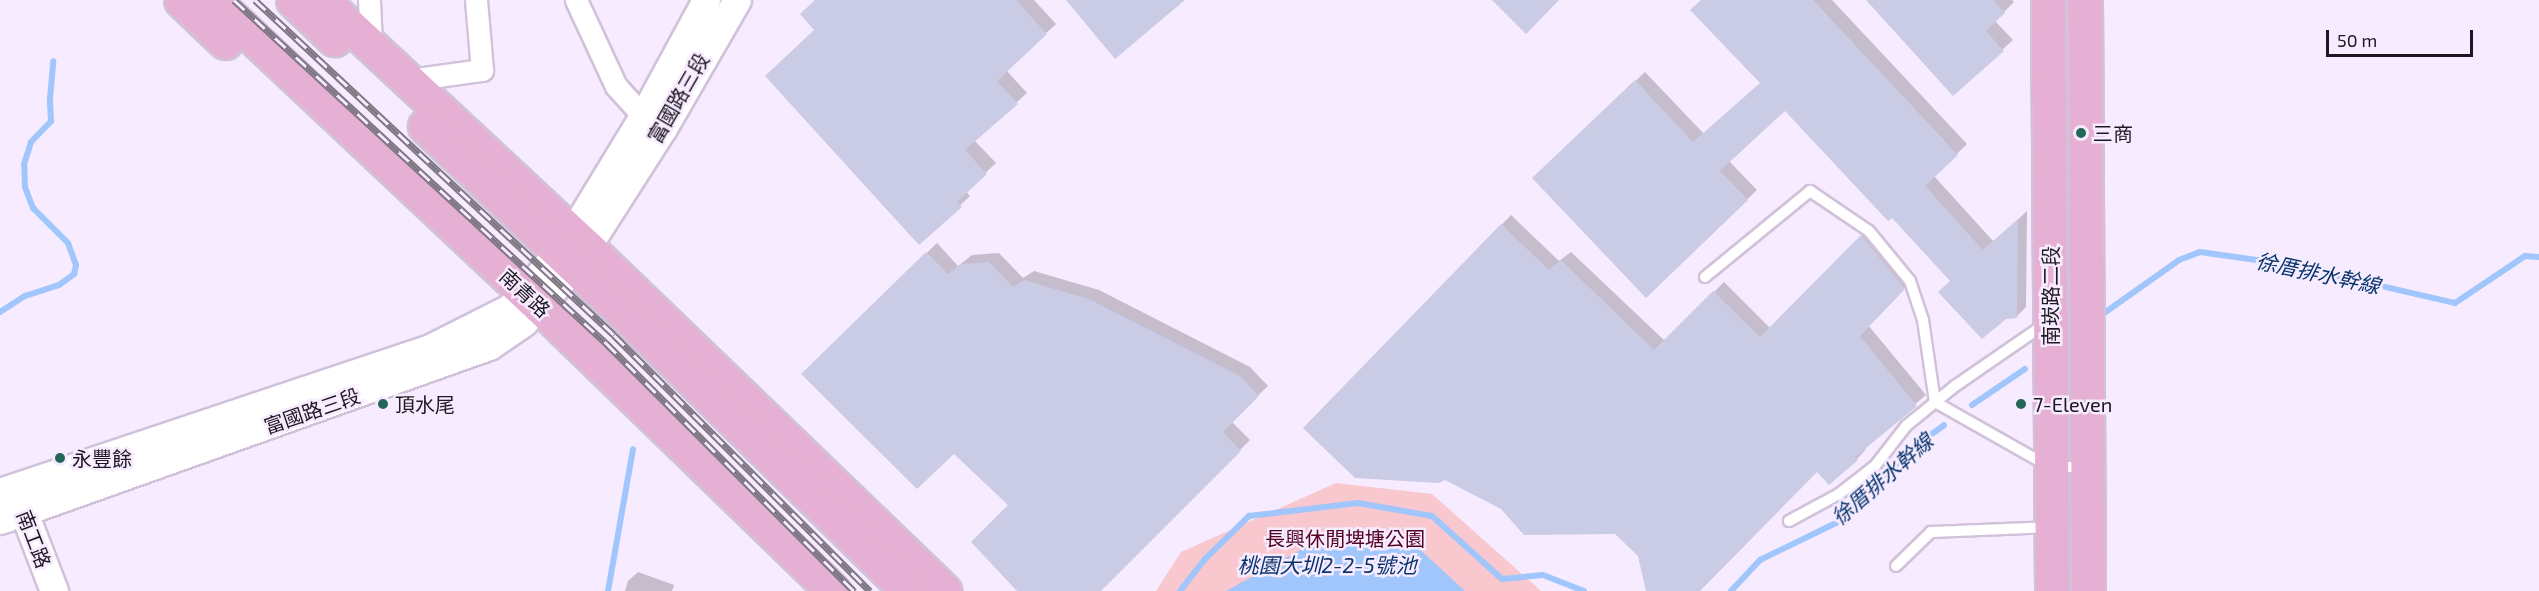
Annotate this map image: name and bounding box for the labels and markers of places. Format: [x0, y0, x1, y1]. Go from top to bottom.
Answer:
place label: 三商 [2093, 121, 2133, 145]
marker: 三商 [2074, 126, 2088, 140]
place label: 頂水尾 [395, 392, 455, 416]
place label: 7-Eleven [2033, 392, 2112, 416]
marker: 頂水尾 [376, 397, 390, 411]
marker: 7-Eleven [2014, 397, 2028, 411]
place label: 永豐餘 [72, 446, 132, 470]
marker: 永豐餘 [53, 451, 67, 465]

